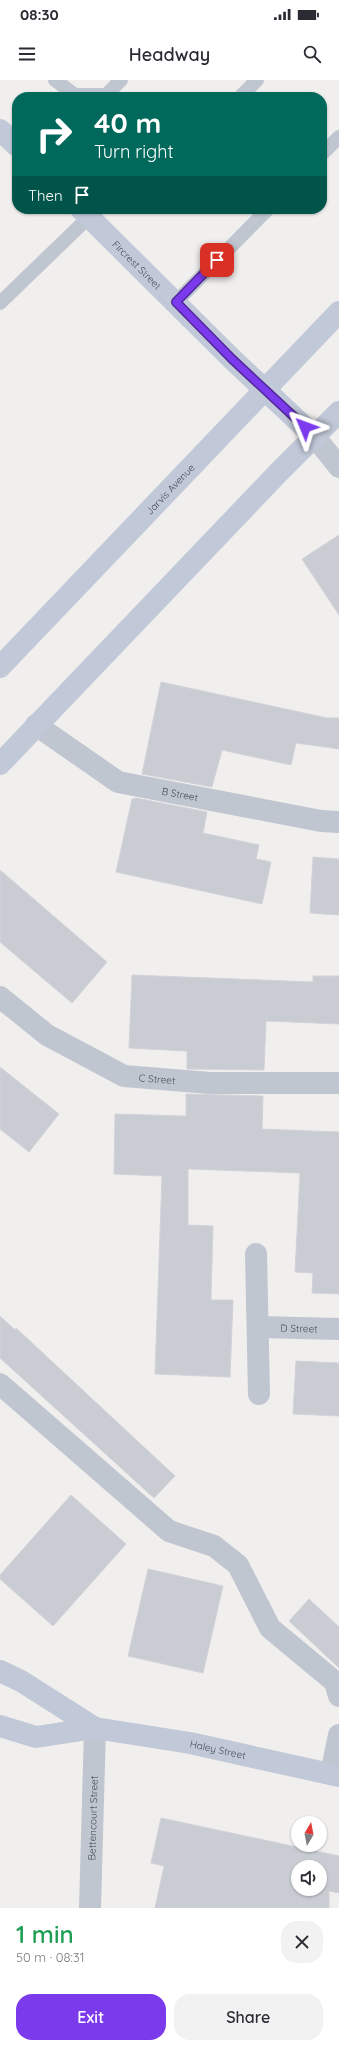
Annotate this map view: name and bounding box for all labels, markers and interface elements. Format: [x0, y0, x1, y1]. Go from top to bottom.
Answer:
text: 08:30 [20, 5, 59, 24]
icon: menu [16, 43, 38, 65]
text: Headway [129, 43, 210, 66]
icon: search [301, 43, 323, 65]
text: 40 m [94, 105, 161, 140]
icon: right [28, 108, 80, 160]
text: Turn right [94, 140, 174, 163]
icon: arrive [71, 184, 93, 206]
text: Then [28, 186, 63, 205]
street label: Fircrest Street [109, 238, 164, 293]
pin [200, 243, 234, 277]
icon: arrive [206, 249, 228, 271]
position arrow [284, 406, 326, 448]
street label: Jarvis Avenue [143, 461, 198, 518]
street label: B Street [161, 785, 200, 804]
street label: C Street [138, 1071, 177, 1087]
street label: D Street [280, 1322, 318, 1335]
street label: Haley Street [189, 1737, 247, 1762]
street label: Bettencourt Street [85, 1775, 101, 1861]
north arrow [291, 1816, 327, 1852]
map controls [291, 1816, 327, 1896]
button: sound [291, 1860, 327, 1896]
text: 1 min [16, 1919, 74, 1949]
button: close [281, 1921, 323, 1963]
text: 50 m · 08:31 [16, 1949, 85, 1965]
button: Exit [16, 1994, 166, 2040]
button: Share [174, 1994, 323, 2040]

